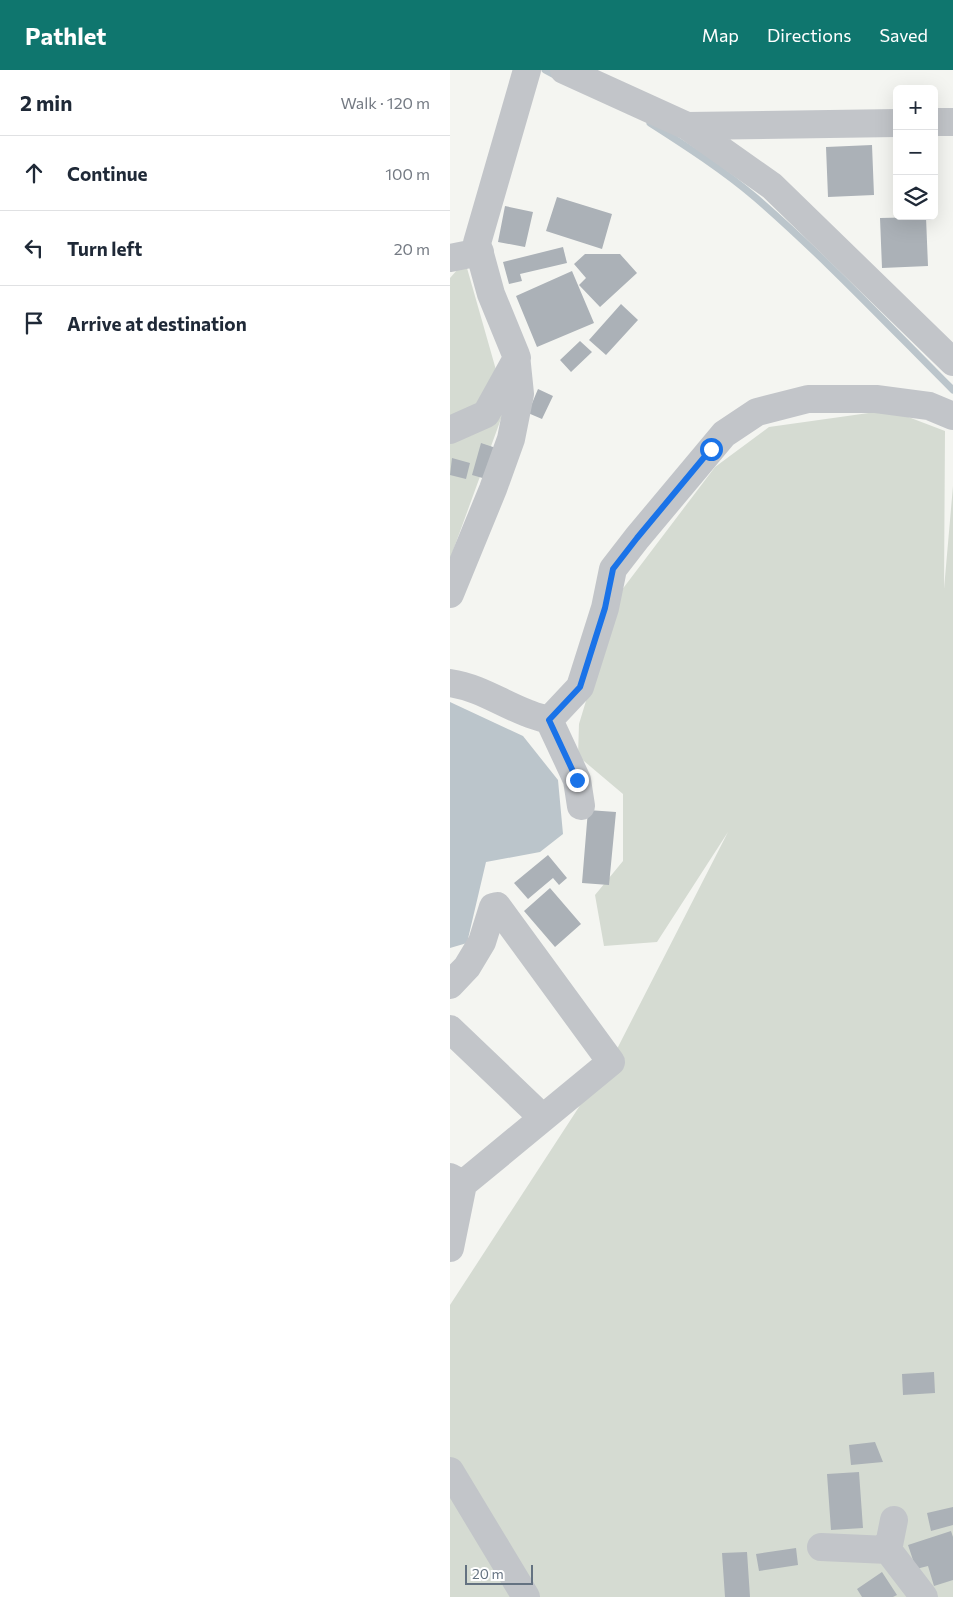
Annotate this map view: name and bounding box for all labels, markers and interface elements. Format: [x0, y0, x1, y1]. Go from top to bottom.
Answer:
text: Pathlet [25, 21, 106, 50]
text: Map [702, 24, 739, 46]
text: Directions [767, 24, 851, 46]
text: Saved [879, 24, 928, 46]
map controls [893, 85, 938, 220]
button: + [893, 85, 938, 130]
text: 2 min [20, 90, 72, 115]
text: Walk · 120 m [340, 93, 430, 112]
button: − [893, 130, 938, 175]
icon: ahead [20, 159, 48, 187]
text: Continue [67, 162, 147, 185]
text: 100 m [385, 164, 430, 183]
button: layers [893, 175, 938, 220]
icon: left [20, 234, 48, 262]
text: Turn left [67, 237, 142, 260]
text: 20 m [394, 239, 430, 258]
icon: arrive [20, 309, 48, 337]
text: Arrive at destination [67, 312, 247, 335]
route start [700, 438, 723, 461]
route end [566, 769, 589, 792]
scale bar [465, 1562, 532, 1585]
text: 20 m [472, 1565, 504, 1582]

